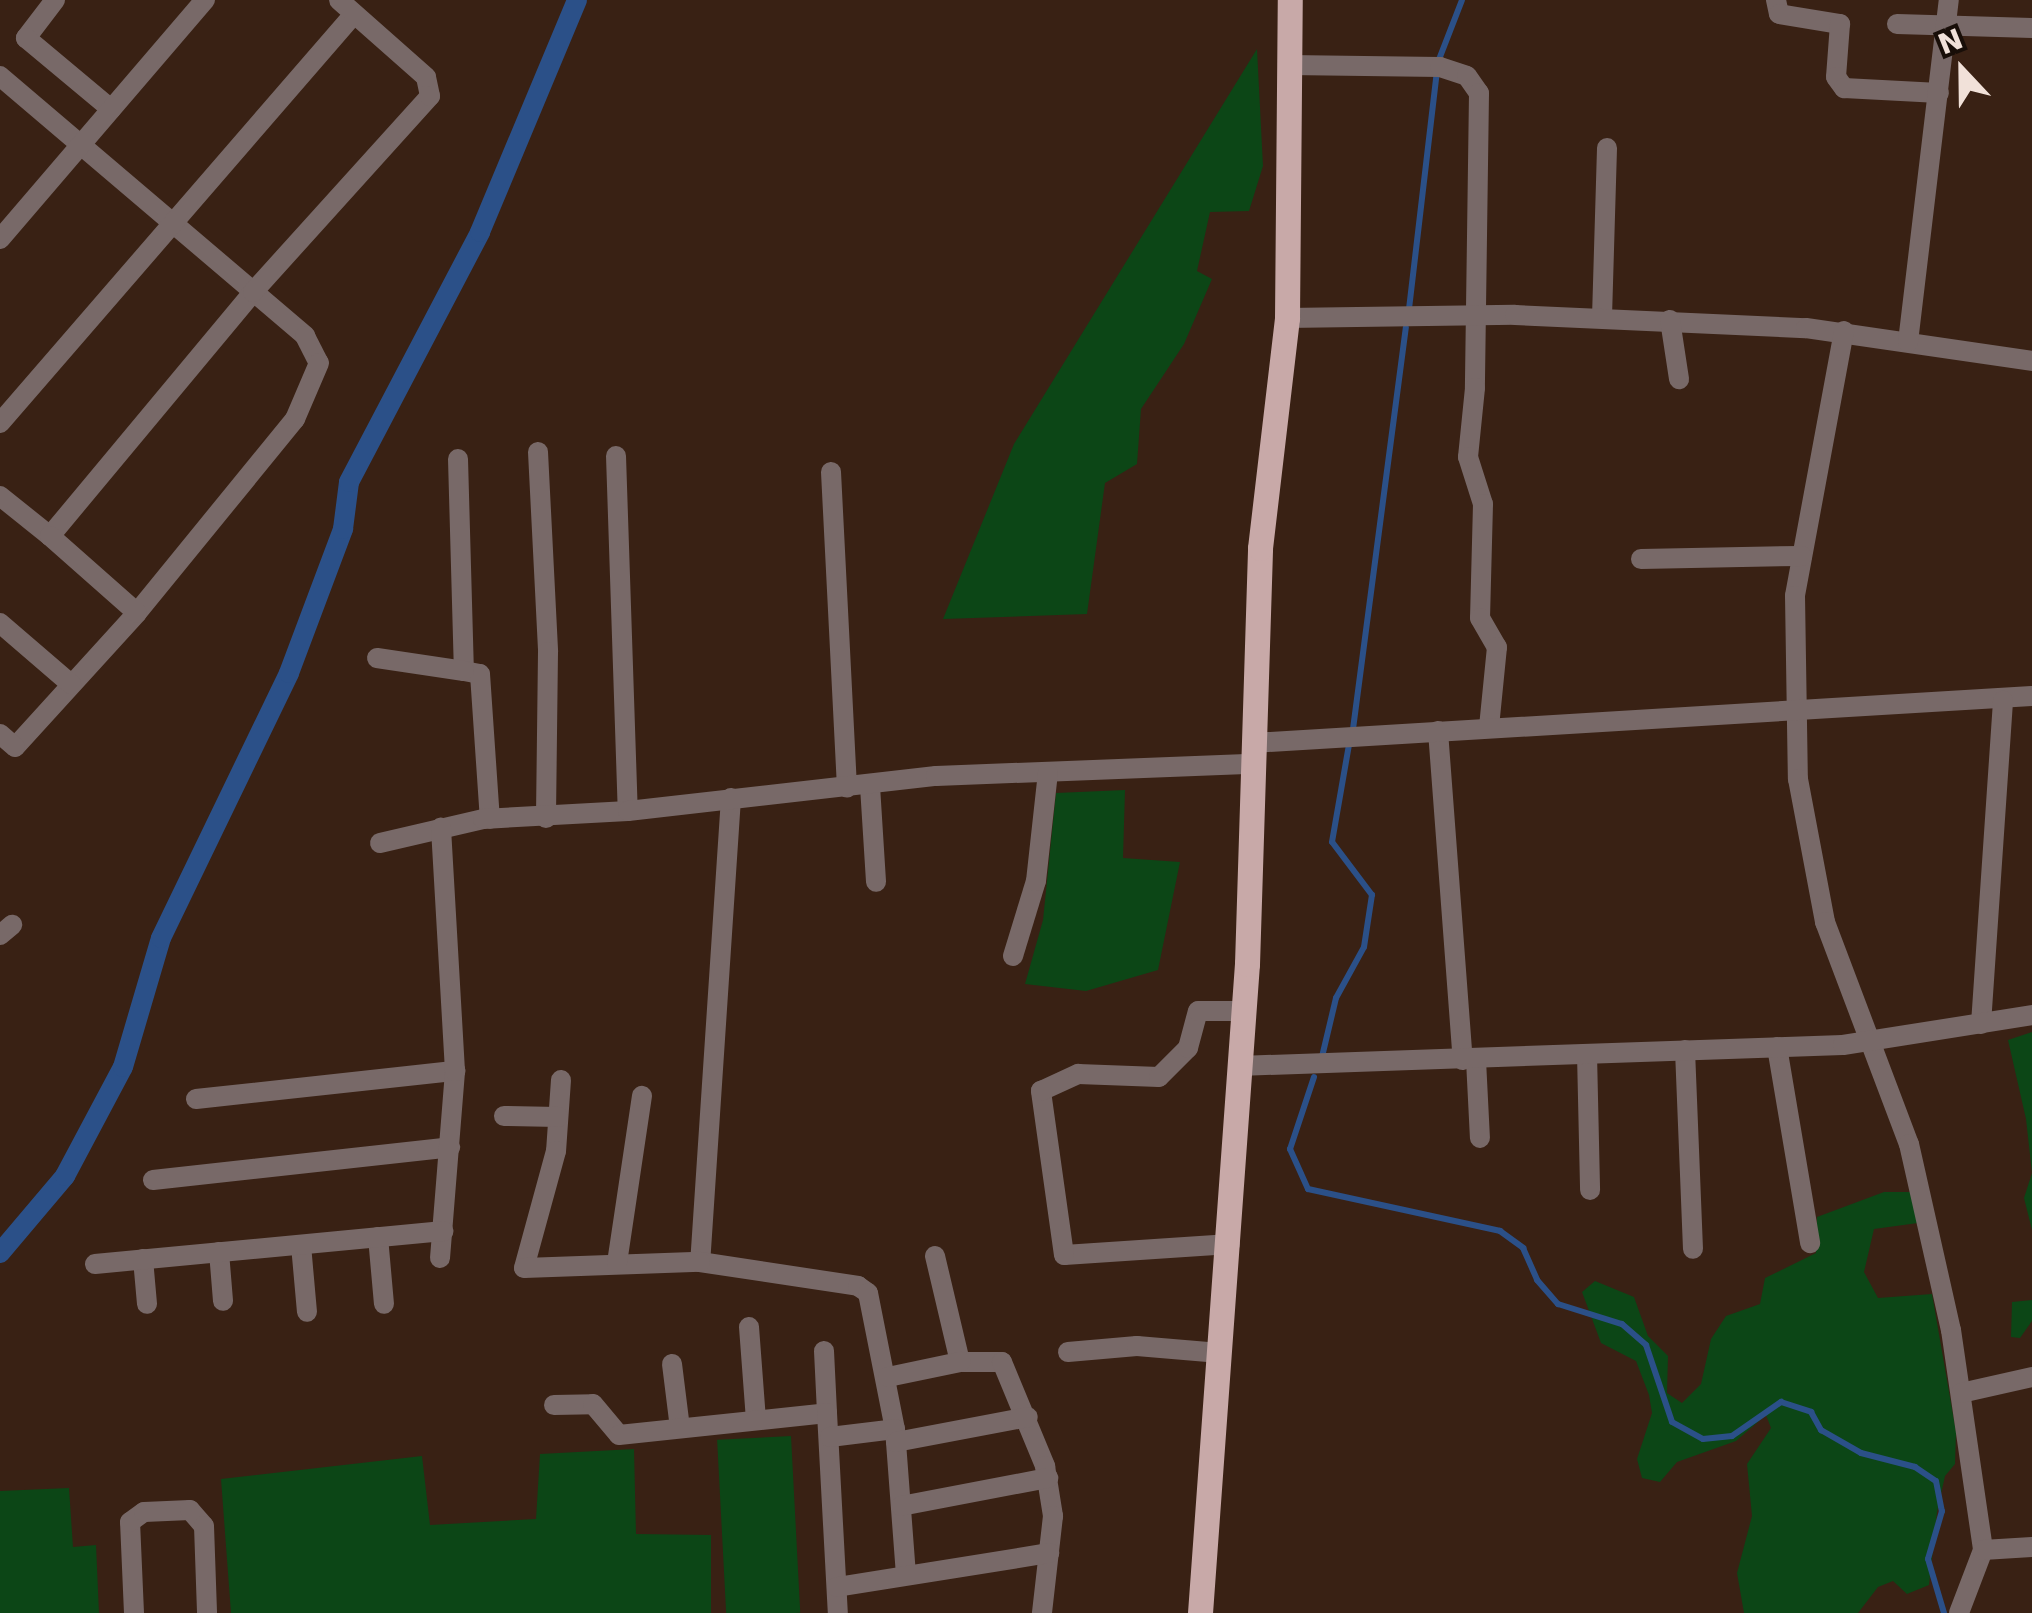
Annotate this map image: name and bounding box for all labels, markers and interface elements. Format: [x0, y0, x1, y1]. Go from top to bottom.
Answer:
north arrow [1912, 20, 2012, 120]
text: N [1934, 22, 1968, 61]

